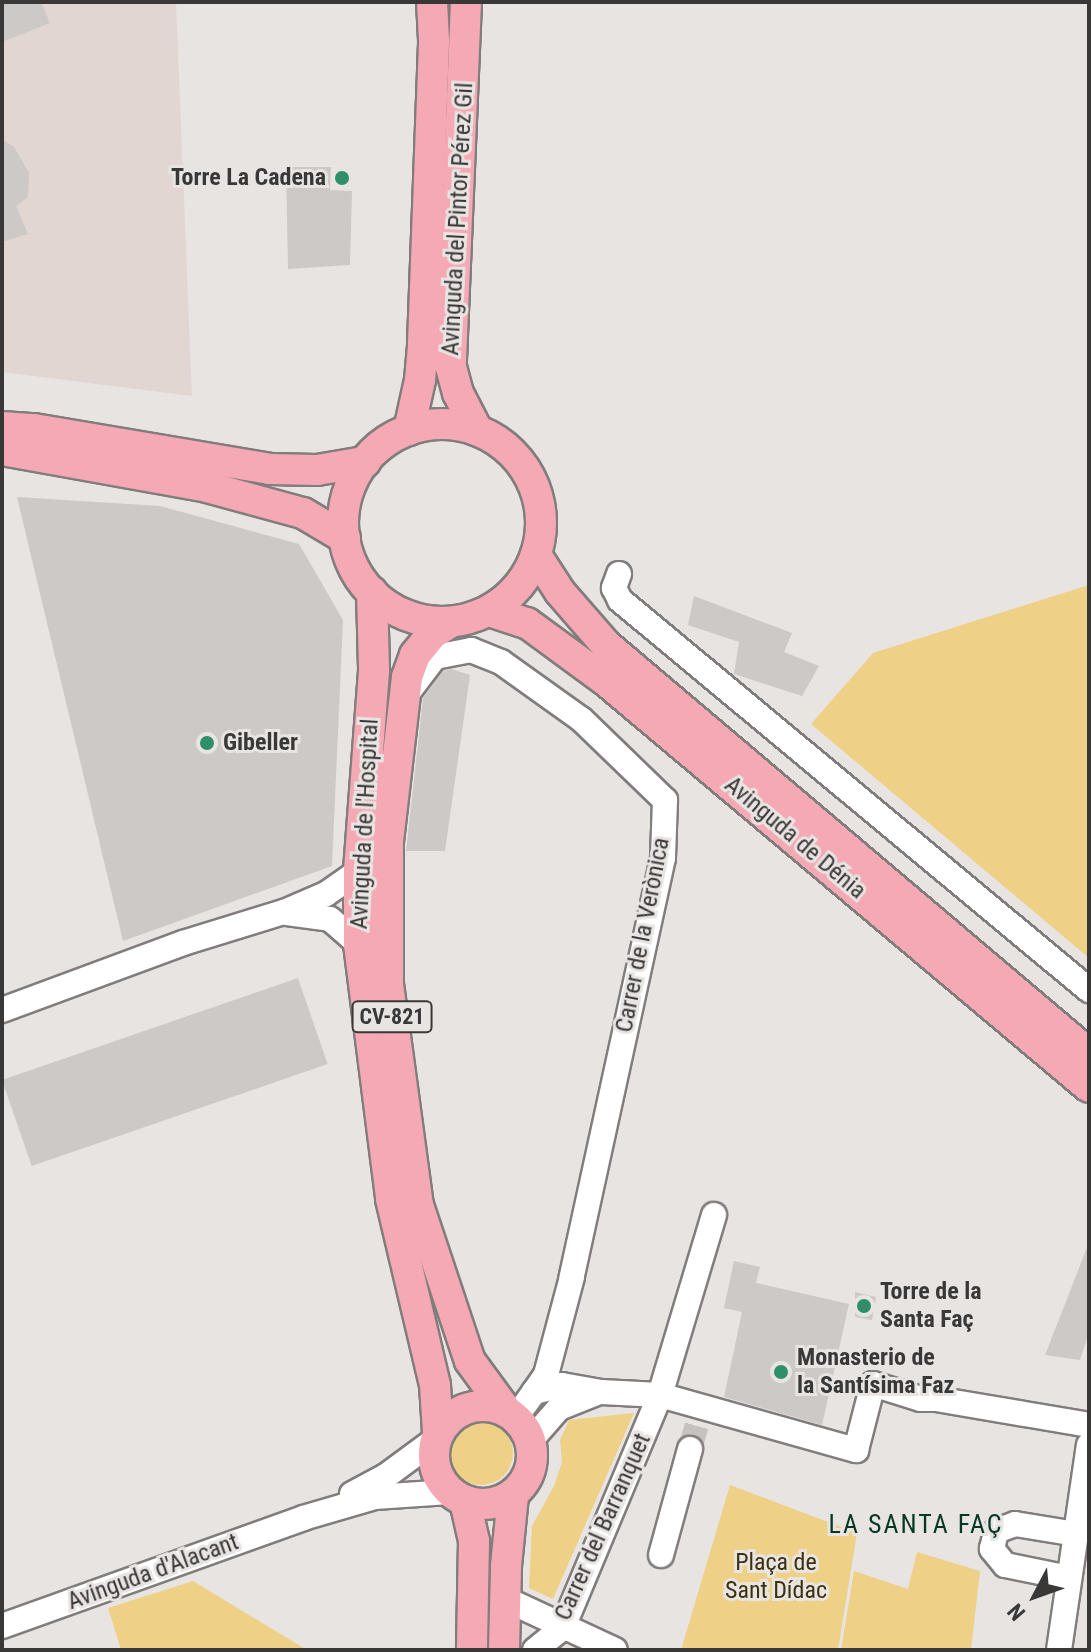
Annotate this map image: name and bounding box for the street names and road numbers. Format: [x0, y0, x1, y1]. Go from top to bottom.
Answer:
street label: Avinguda del Pintor Pérez Gil [436, 82, 480, 356]
street label: Avinguda de l'Hospital [345, 718, 385, 930]
street label: Avinguda de Dénia [719, 771, 871, 905]
street label: Carrer de la Verònica [610, 835, 676, 1035]
road number: CV-821 [350, 999, 434, 1035]
street label: Carrer del Barranquet [549, 1429, 657, 1625]
street label: Avinguda d'Alacant [64, 1528, 242, 1616]

